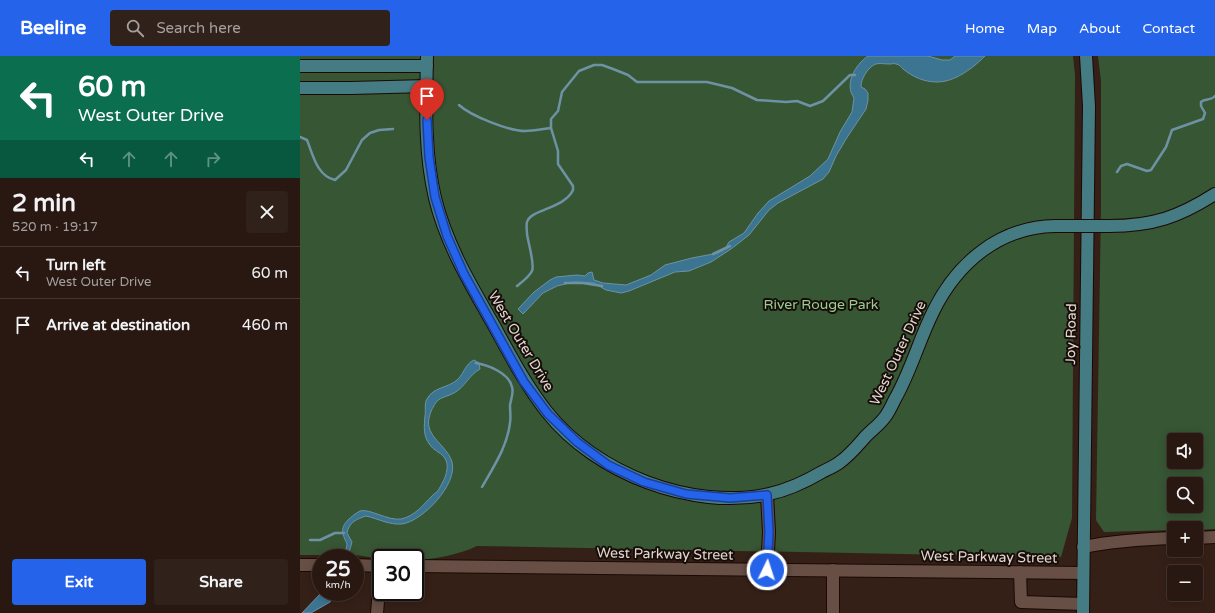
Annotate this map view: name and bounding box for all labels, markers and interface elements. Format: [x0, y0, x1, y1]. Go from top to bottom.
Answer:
search box [110, 10, 390, 46]
text: Beeline [20, 17, 86, 39]
icon: search [124, 17, 146, 39]
text: Search here [156, 19, 241, 37]
text: Home [965, 20, 1005, 37]
text: Map [1027, 20, 1057, 37]
text: About [1079, 20, 1121, 37]
text: Contact [1143, 20, 1195, 37]
text: 60 m [78, 70, 146, 104]
icon: left [12, 72, 64, 124]
pin [410, 79, 444, 120]
icon: arrive [416, 85, 438, 107]
text: West Outer Drive [78, 104, 224, 126]
icon: left [76, 148, 98, 170]
icon: ahead [118, 148, 140, 170]
icon: ahead [160, 148, 182, 170]
icon: right [202, 148, 224, 170]
text: 2 min [12, 189, 76, 218]
button: close [246, 191, 288, 233]
text: 520 m · 19:17 [12, 219, 98, 235]
text: Turn left [46, 256, 106, 274]
icon: left [12, 262, 34, 284]
text: 60 m [251, 264, 288, 282]
text: West Outer Drive [46, 274, 151, 290]
street label: West Outer Drive [484, 288, 558, 394]
park label: River Rouge Park [763, 296, 879, 313]
street label: West Outer Drive [866, 298, 930, 408]
street label: Joy Road [1062, 303, 1080, 365]
icon: arrive [12, 314, 34, 336]
text: Arrive at destination [46, 316, 190, 334]
text: 460 m [242, 316, 288, 334]
map controls [1167, 433, 1203, 601]
button: sound [1167, 433, 1203, 469]
button: search [1167, 477, 1203, 513]
button: + [1167, 521, 1203, 557]
street label: West Parkway Street [596, 544, 734, 564]
street label: West Parkway Street [920, 547, 1058, 567]
speed limit sign: 30 [372, 549, 424, 601]
position arrow [746, 549, 788, 591]
text: 25 [325, 558, 351, 582]
button: Exit [12, 559, 146, 605]
button: Share [154, 559, 288, 605]
button: − [1167, 565, 1203, 601]
text: km/h [325, 579, 351, 591]

